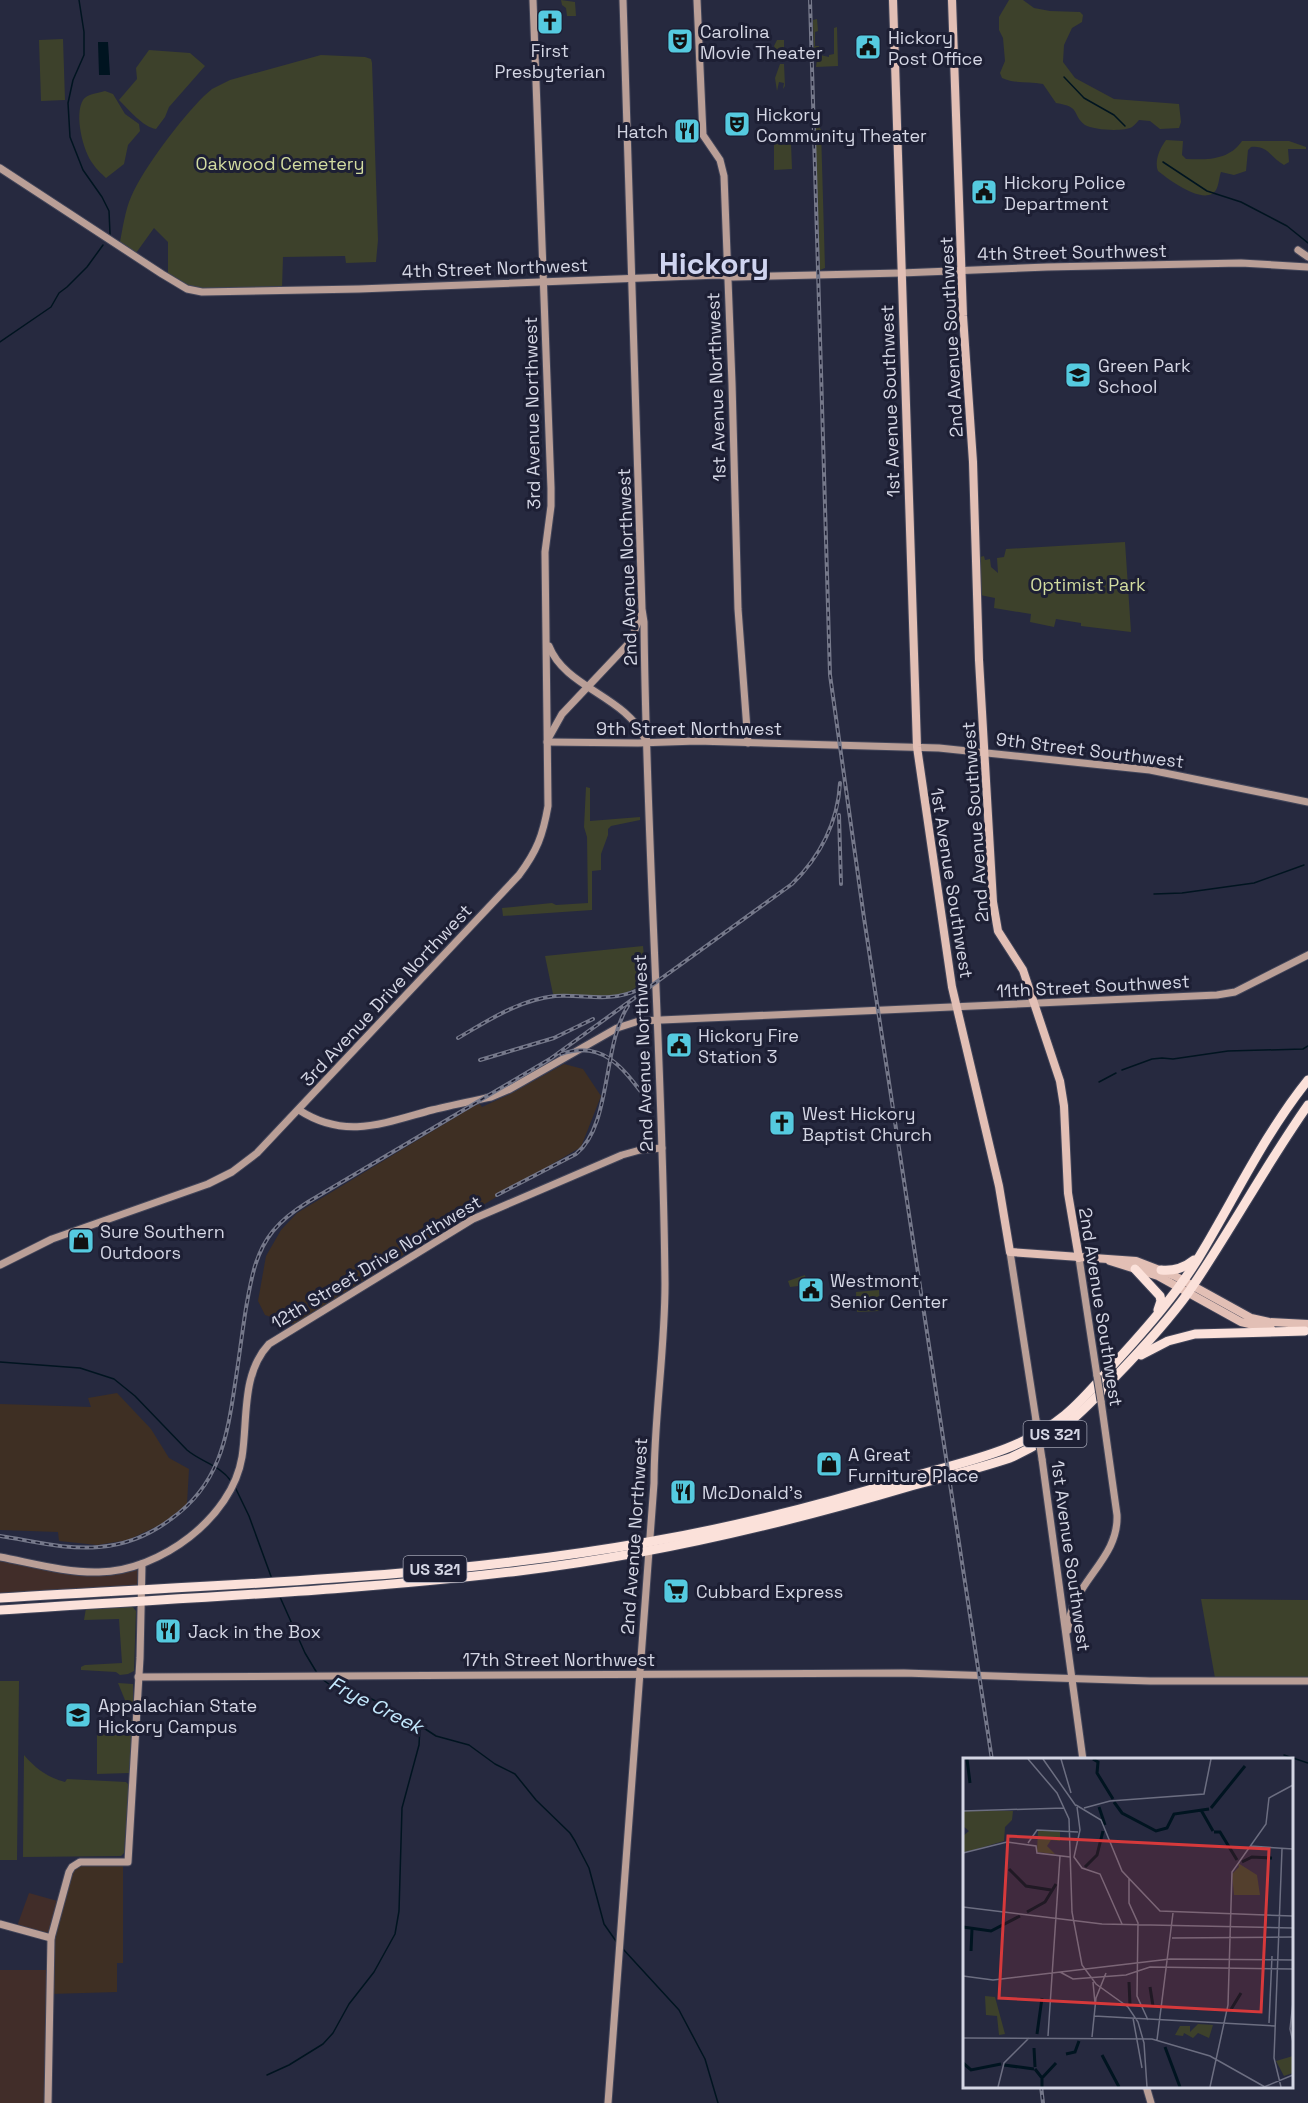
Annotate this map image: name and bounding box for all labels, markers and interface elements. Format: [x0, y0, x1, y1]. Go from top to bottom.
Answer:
church icon: First Presbyterian [535, 7, 565, 37]
place label: Carolina Movie Theater [700, 20, 823, 64]
theatre icon: Carolina Movie Theater [665, 26, 695, 56]
place label: Hickory Post Office [888, 26, 983, 70]
public building icon: Hickory Post Office [853, 32, 883, 62]
place label: First Presbyterian [494, 39, 606, 83]
place label: Hickory Community Theater [756, 103, 927, 147]
theatre icon: Hickory Community Theater [722, 109, 752, 139]
restaurant icon: Hatch [672, 116, 702, 146]
place label: Hatch [617, 120, 668, 143]
park label: Oakwood Cemetery [195, 152, 365, 175]
place label: Hickory Police Department [1004, 171, 1126, 215]
public building icon: Hickory Police Department [969, 177, 999, 207]
street label: 2nd Avenue Southwest [934, 236, 968, 438]
street label: 4th Street Southwest [977, 239, 1167, 265]
district label: Hickory [659, 244, 769, 283]
street label: 4th Street Northwest [401, 253, 589, 283]
street label: 1st Avenue Northwest [701, 292, 731, 482]
street label: 1st Avenue Southwest [875, 304, 905, 498]
street label: 3rd Avenue Northwest [519, 316, 545, 510]
place label: Green Park School [1098, 354, 1191, 398]
school or university icon: Green Park School [1063, 360, 1093, 390]
street label: 2nd Avenue Northwest [612, 468, 642, 666]
park label: Optimist Park [1030, 573, 1146, 596]
street label: 9th Street Northwest [596, 717, 782, 740]
street label: 2nd Avenue Southwest [957, 721, 993, 923]
street label: 9th Street Southwest [995, 727, 1185, 773]
street label: 1st Avenue Southwest [926, 786, 978, 980]
street label: 3rd Avenue Drive Northwest [295, 899, 477, 1091]
street label: 2nd Avenue Northwest [628, 954, 658, 1152]
street label: 11th Street Southwest [996, 969, 1190, 1003]
place label: Hickory Fire Station 3 [698, 1024, 799, 1068]
public building icon: Hickory Fire Station 3 [664, 1030, 694, 1060]
place label: West Hickory Baptist Church [802, 1102, 932, 1146]
church icon: West Hickory Baptist Church [767, 1108, 797, 1138]
street label: 12th Street Drive Northwest [267, 1190, 485, 1334]
street label: 2nd Avenue Southwest [1074, 1206, 1128, 1408]
place label: Sure Southern Outdoors [100, 1220, 225, 1264]
shop icon: Sure Southern Outdoors [66, 1226, 96, 1256]
place label: Westmont Senior Center [830, 1269, 948, 1313]
public building icon: Westmont Senior Center [796, 1275, 826, 1305]
road number: US 321 [1024, 1421, 1086, 1447]
street label: 2nd Avenue Northwest [616, 1437, 652, 1635]
place label: A Great Furniture Place [848, 1443, 979, 1487]
shop icon: A Great Furniture Place [814, 1449, 844, 1479]
street label: 1st Avenue Southwest [1046, 1459, 1096, 1653]
restaurant icon: McDonald's [668, 1477, 698, 1507]
place label: McDonald's [702, 1481, 803, 1504]
road number: US 321 [404, 1556, 466, 1582]
supermarket icon: Cubbard Express [661, 1576, 691, 1606]
place label: Cubbard Express [696, 1580, 843, 1603]
restaurant icon: Jack in the Box [153, 1616, 183, 1646]
place label: Jack in the Box [188, 1620, 321, 1643]
street label: 17th Street Northwest [463, 1648, 655, 1671]
water label: Frye Creek [325, 1670, 429, 1741]
place label: Appalachian State Hickory Campus [98, 1694, 257, 1738]
school or university icon: Appalachian State Hickory Campus [63, 1700, 93, 1730]
inset map [963, 1758, 1293, 2088]

